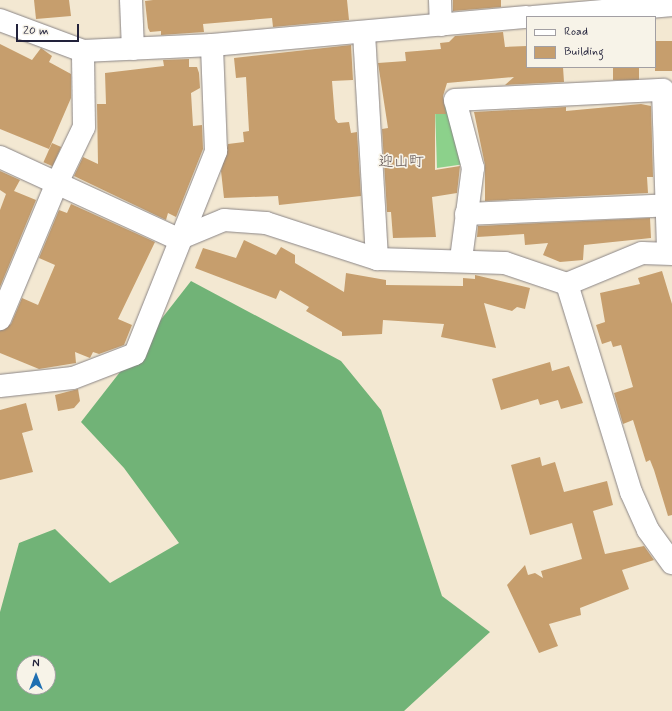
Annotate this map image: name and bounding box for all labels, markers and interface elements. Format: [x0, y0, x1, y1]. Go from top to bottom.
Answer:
scale bar [18, 16, 81, 42]
legend [526, 16, 656, 68]
text: 20 m [23, 23, 49, 39]
text: Road [564, 24, 588, 40]
text: Building [564, 44, 604, 60]
district label: 迎山町 [379, 154, 423, 172]
north arrow [16, 655, 56, 695]
text: N [32, 657, 40, 671]

